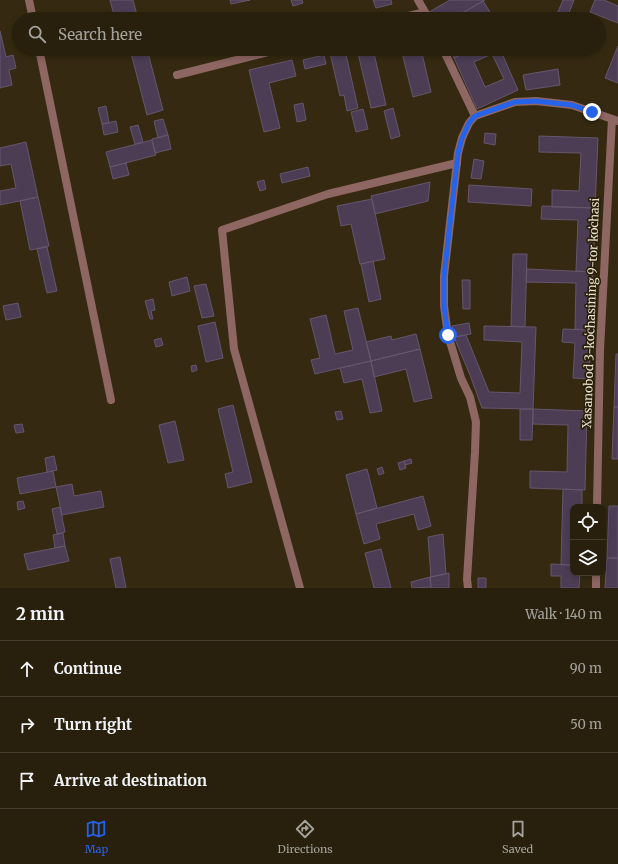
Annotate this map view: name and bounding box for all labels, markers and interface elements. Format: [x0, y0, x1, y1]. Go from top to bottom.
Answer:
search box [12, 12, 606, 56]
icon: search [26, 23, 48, 45]
text: Search here [58, 25, 142, 44]
route end [583, 103, 601, 121]
street label: Xasanobod 3-koʻchasining 9-tor koʻchasi [579, 197, 602, 429]
route start [439, 326, 457, 344]
map controls [570, 504, 606, 576]
button: locate [570, 504, 606, 540]
button: layers [570, 540, 606, 576]
text: 2 min [16, 603, 64, 625]
text: Walk · 140 m [525, 606, 602, 623]
icon: ahead [16, 658, 38, 680]
text: Continue [54, 659, 122, 678]
text: 90 m [570, 660, 602, 677]
icon: right [16, 714, 38, 736]
text: Turn right [54, 715, 132, 734]
text: 50 m [570, 716, 602, 733]
icon: arrive [16, 770, 38, 792]
text: Arrive at destination [54, 771, 207, 790]
tab: Map [85, 818, 108, 856]
tab: Directions [278, 818, 333, 856]
tab: Saved [502, 818, 533, 856]

